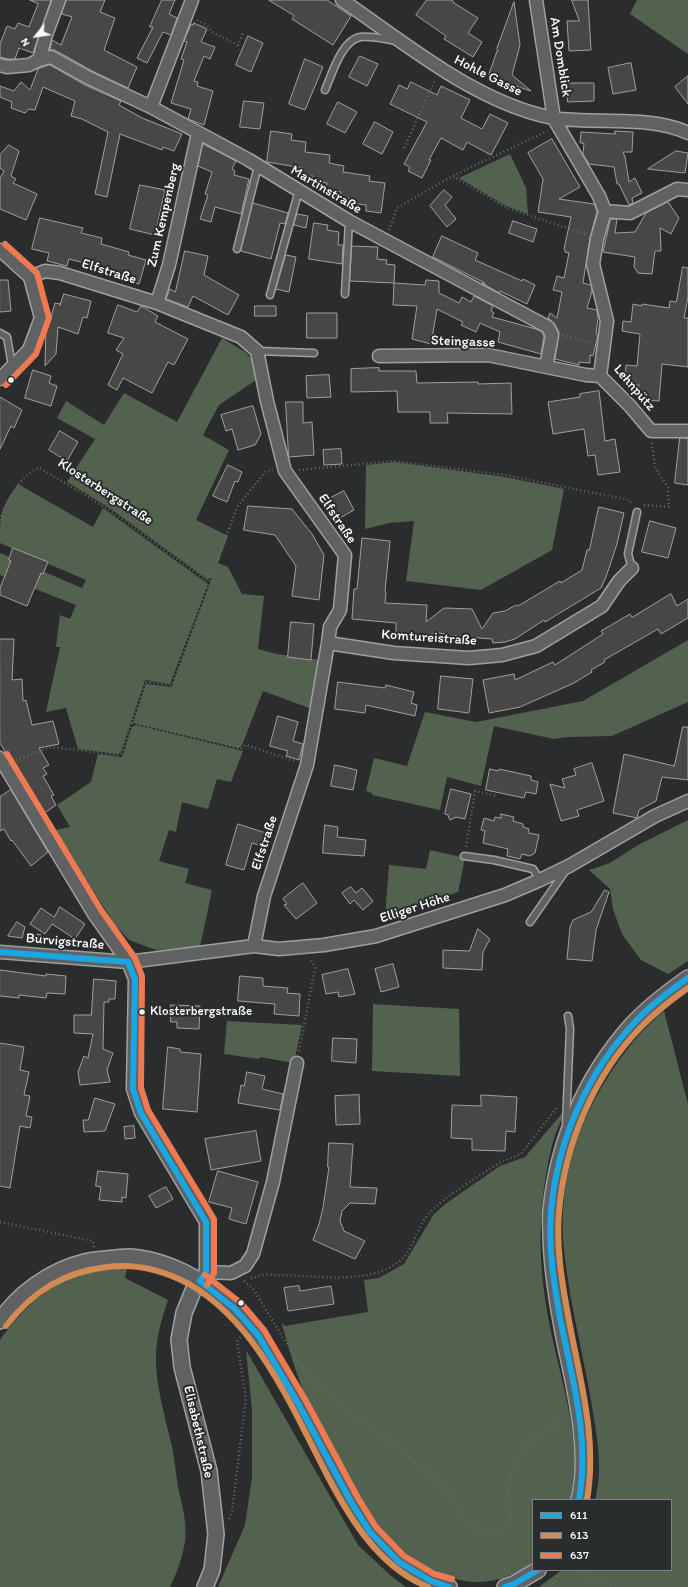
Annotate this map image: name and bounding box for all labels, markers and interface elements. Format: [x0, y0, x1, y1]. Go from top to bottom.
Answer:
north arrow [16, 16, 56, 56]
street label: Am Domblick [545, 16, 575, 98]
text: N [18, 36, 33, 49]
street label: Hohle Gasse [451, 52, 525, 100]
street label: Zum Kempenberg [144, 162, 184, 268]
street label: Martinstraße [287, 162, 365, 218]
street label: Elfstraße [80, 256, 138, 288]
street label: Steingasse [431, 332, 495, 352]
street label: Lehnpütz [609, 362, 659, 414]
unlabelled marker [6, 375, 16, 385]
street label: Klosterbergstraße [54, 455, 156, 529]
street label: Elfstraße [314, 491, 360, 547]
street label: Komtureistraße [381, 626, 477, 650]
street label: Elfstraße [248, 814, 282, 872]
street label: Elliger Höhe [378, 889, 452, 927]
street label: Bürvigstraße [25, 930, 105, 954]
place label: Klosterbergstraße [150, 1004, 252, 1020]
marker: Klosterbergstraße [137, 1007, 147, 1017]
unlabelled marker [236, 1298, 246, 1308]
street label: Elisabethstraße [179, 1384, 217, 1480]
legend [532, 1499, 672, 1571]
text: 611 [570, 1508, 587, 1522]
text: 613 [570, 1528, 588, 1542]
text: 637 [570, 1548, 589, 1562]

